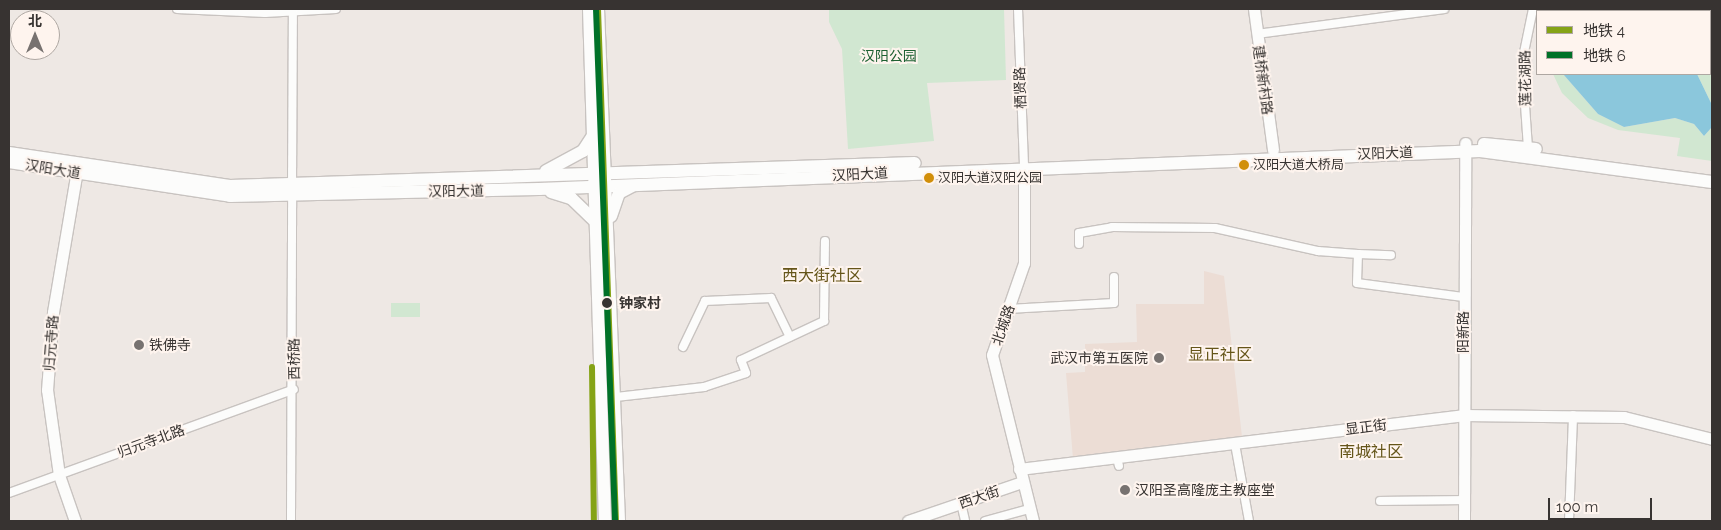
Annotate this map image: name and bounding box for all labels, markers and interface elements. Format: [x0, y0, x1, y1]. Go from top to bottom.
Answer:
north arrow [10, 10, 60, 60]
legend [1536, 10, 1711, 75]
text: 北 [28, 13, 42, 29]
text: 地铁 4 [1583, 22, 1625, 40]
street label: 建桥新村路 [1250, 44, 1276, 116]
text: 地铁 6 [1583, 47, 1626, 65]
park label: 汉阳公园 [861, 48, 917, 64]
street label: 莲花湖路 [1516, 50, 1534, 106]
street label: 栖贤路 [1011, 67, 1029, 109]
street label: 汉阳大道 [1357, 144, 1413, 162]
street label: 汉阳大道 [24, 156, 82, 182]
place label: 汉阳大道大桥局 [1253, 157, 1344, 173]
marker: 汉阳大道大桥局 [1239, 160, 1249, 170]
street label: 汉阳大道 [832, 164, 888, 184]
place label: 汉阳大道汉阳公园 [938, 170, 1042, 186]
marker: 汉阳大道汉阳公园 [924, 173, 934, 183]
street label: 汉阳大道 [428, 182, 484, 200]
district label: 西大街社区 [782, 266, 862, 286]
marker: 钟家村 [599, 295, 615, 311]
place label: 钟家村 [619, 295, 661, 311]
street label: 北城路 [988, 302, 1018, 348]
street label: 阳新路 [1455, 311, 1471, 353]
street label: 归元寺路 [41, 314, 61, 372]
place label: 铁佛寺 [149, 337, 191, 353]
street label: 西桥路 [285, 338, 303, 380]
marker: 铁佛寺 [133, 339, 145, 351]
district label: 显正社区 [1188, 345, 1252, 365]
place label: 武汉市第五医院 [1050, 350, 1148, 366]
marker: 武汉市第五医院 [1152, 351, 1166, 365]
street label: 显正街 [1344, 416, 1388, 438]
street label: 归元寺北路 [115, 421, 187, 461]
district label: 南城社区 [1339, 442, 1403, 462]
street label: 西大街 [956, 482, 1002, 512]
place label: 汉阳圣高隆庞主教座堂 [1135, 482, 1275, 498]
marker: 汉阳圣高隆庞主教座堂 [1119, 484, 1131, 496]
scale bar [1551, 488, 1655, 520]
text: 100 m [1556, 498, 1598, 516]

